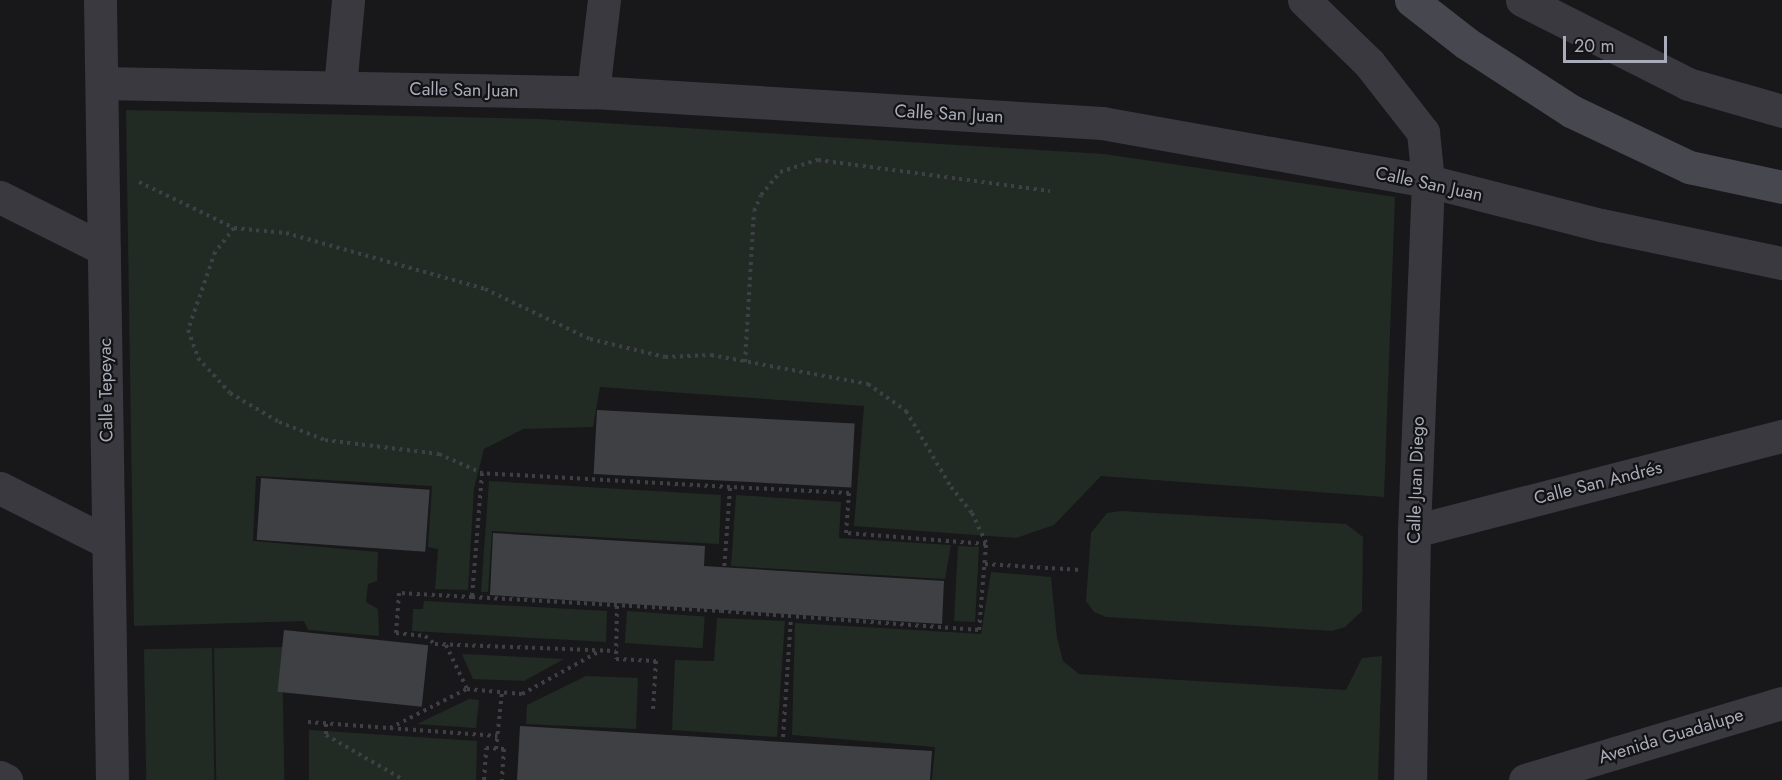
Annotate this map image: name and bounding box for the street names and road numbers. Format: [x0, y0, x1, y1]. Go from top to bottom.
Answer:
street label: Calle San Juan [409, 78, 519, 102]
street label: Calle San Juan [894, 100, 1004, 128]
street label: Calle San Juan [1373, 162, 1485, 206]
street label: Calle Tepeyac [94, 338, 118, 442]
street label: Calle Juan Diego [1403, 416, 1429, 544]
street label: Calle San Andrés [1532, 457, 1664, 509]
street label: Avenida Guadalupe [1596, 704, 1746, 768]

